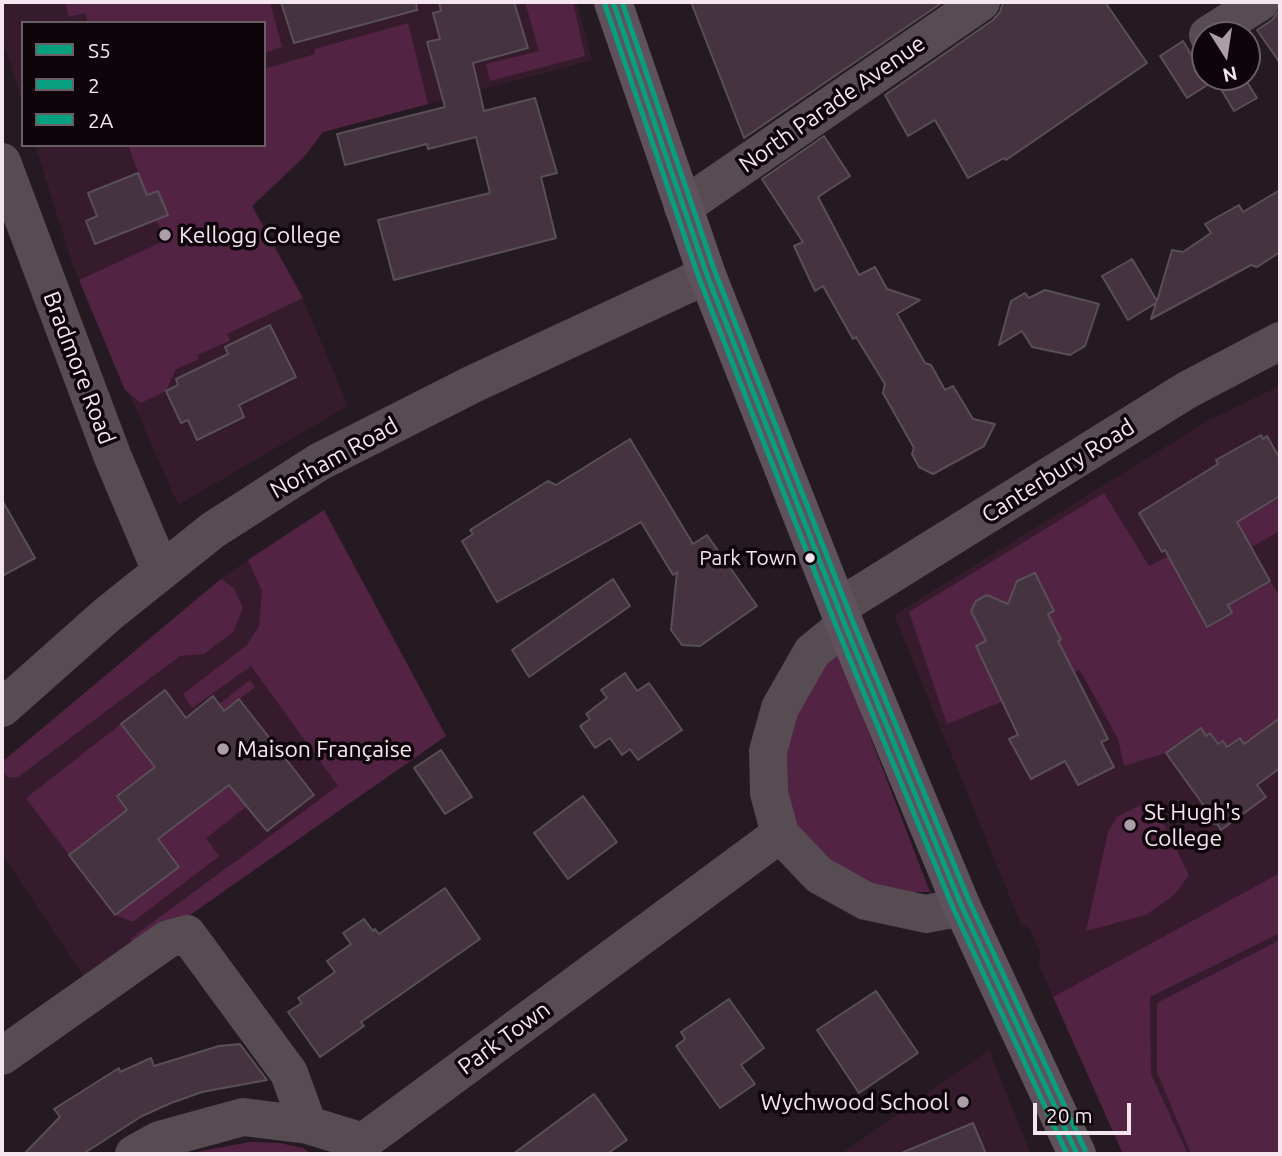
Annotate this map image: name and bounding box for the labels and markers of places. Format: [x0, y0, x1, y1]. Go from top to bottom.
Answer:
place label: Kellogg College [179, 221, 341, 249]
marker: Kellogg College [157, 227, 173, 243]
place label: Park Town [699, 545, 797, 571]
marker: Park Town [803, 551, 817, 565]
place label: Maison Française [237, 735, 412, 763]
marker: Maison Française [215, 741, 231, 757]
place label: St Hugh's College [1144, 798, 1241, 852]
marker: St Hugh's College [1122, 817, 1138, 833]
place label: Wychwood School [761, 1088, 949, 1116]
marker: Wychwood School [955, 1094, 971, 1110]

